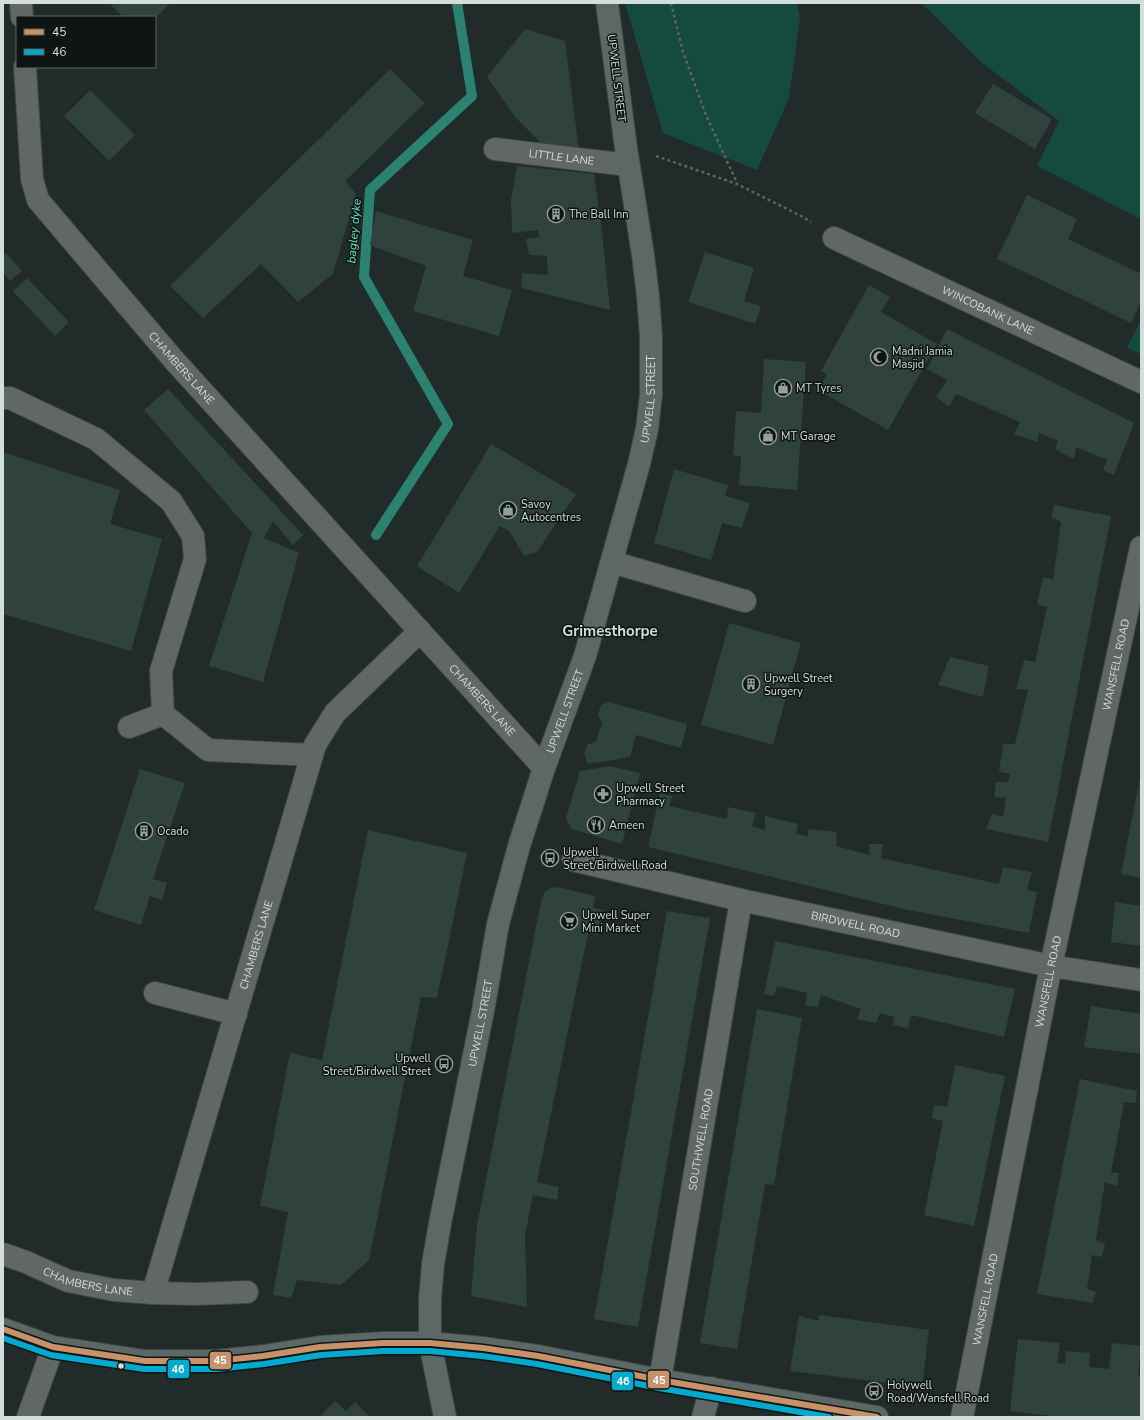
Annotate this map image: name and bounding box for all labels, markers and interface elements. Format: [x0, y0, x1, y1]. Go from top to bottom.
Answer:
legend [16, 16, 156, 68]
text: 45 [52, 24, 66, 40]
street label: UPWELL STREET [604, 33, 629, 123]
text: 46 [52, 44, 66, 60]
street label: LITTLE LANE [528, 146, 595, 169]
water label: bagley dyke [343, 197, 365, 264]
building icon: The Ball Inn [546, 204, 566, 224]
place label: The Ball Inn [569, 207, 628, 222]
street label: WINCOBANK LANE [939, 283, 1036, 339]
street label: CHAMBERS LANE [145, 329, 218, 408]
place label: Madni Jamia Masjid [892, 344, 953, 372]
mosque icon: Madni Jamia Masjid [869, 347, 889, 367]
street label: UPWELL STREET [637, 355, 659, 445]
shop icon: MT Tyres [773, 378, 793, 398]
place label: MT Tyres [796, 381, 841, 396]
shop icon: MT Garage [758, 426, 778, 446]
place label: MT Garage [781, 429, 836, 444]
place label: Savoy Autocentres [521, 497, 581, 525]
shop icon: Savoy Autocentres [498, 500, 518, 520]
street label: WANSFELL ROAD [1099, 617, 1133, 712]
district label: Grimesthorpe [562, 621, 658, 641]
street label: CHAMBERS LANE [445, 661, 519, 740]
street label: UPWELL STREET [543, 667, 588, 755]
place label: Upwell Street Surgery [764, 671, 833, 699]
building icon: Upwell Street Surgery [741, 674, 761, 694]
place label: Upwell Street Pharmacy [616, 781, 685, 809]
pharmacy icon: Upwell Street Pharmacy [593, 784, 613, 804]
restaurant icon: Ameen [586, 815, 606, 835]
place label: Ameen [609, 818, 644, 833]
building icon: Ocado [134, 821, 154, 841]
place label: Ocado [157, 824, 189, 839]
place label: Upwell Street/Birdwell Road [563, 845, 667, 873]
bus stop icon: Upwell Street/Birdwell Road [540, 848, 560, 868]
street label: CHAMBERS LANE [236, 899, 277, 991]
place label: Upwell Super Mini Market [582, 908, 650, 936]
street label: BIRDWELL ROAD [810, 908, 902, 942]
supermarket icon: Upwell Super Mini Market [559, 911, 579, 931]
street label: WANSFELL ROAD [1032, 934, 1065, 1029]
street label: UPWELL STREET [465, 978, 496, 1068]
place label: Upwell Street/Birdwell Street [323, 1051, 432, 1079]
bus stop icon: Upwell Street/Birdwell Street [434, 1054, 454, 1074]
street label: SOUTHWELL ROAD [685, 1087, 717, 1192]
street label: WANSFELL ROAD [969, 1252, 1002, 1347]
street label: CHAMBERS LANE [40, 1264, 133, 1299]
line badge: 45 [209, 1351, 232, 1370]
text: 45 [213, 1353, 227, 1368]
line badge: 46 [167, 1359, 190, 1379]
unlabelled marker [116, 1361, 126, 1371]
text: 46 [171, 1362, 185, 1377]
line badge: 45 [647, 1370, 670, 1389]
line badge: 46 [611, 1371, 634, 1391]
text: 45 [652, 1373, 666, 1388]
text: 46 [616, 1374, 630, 1389]
place label: Holywell Road/Wansfell Road [887, 1378, 989, 1406]
bus stop icon: Holywell Road/Wansfell Road [864, 1381, 884, 1401]

